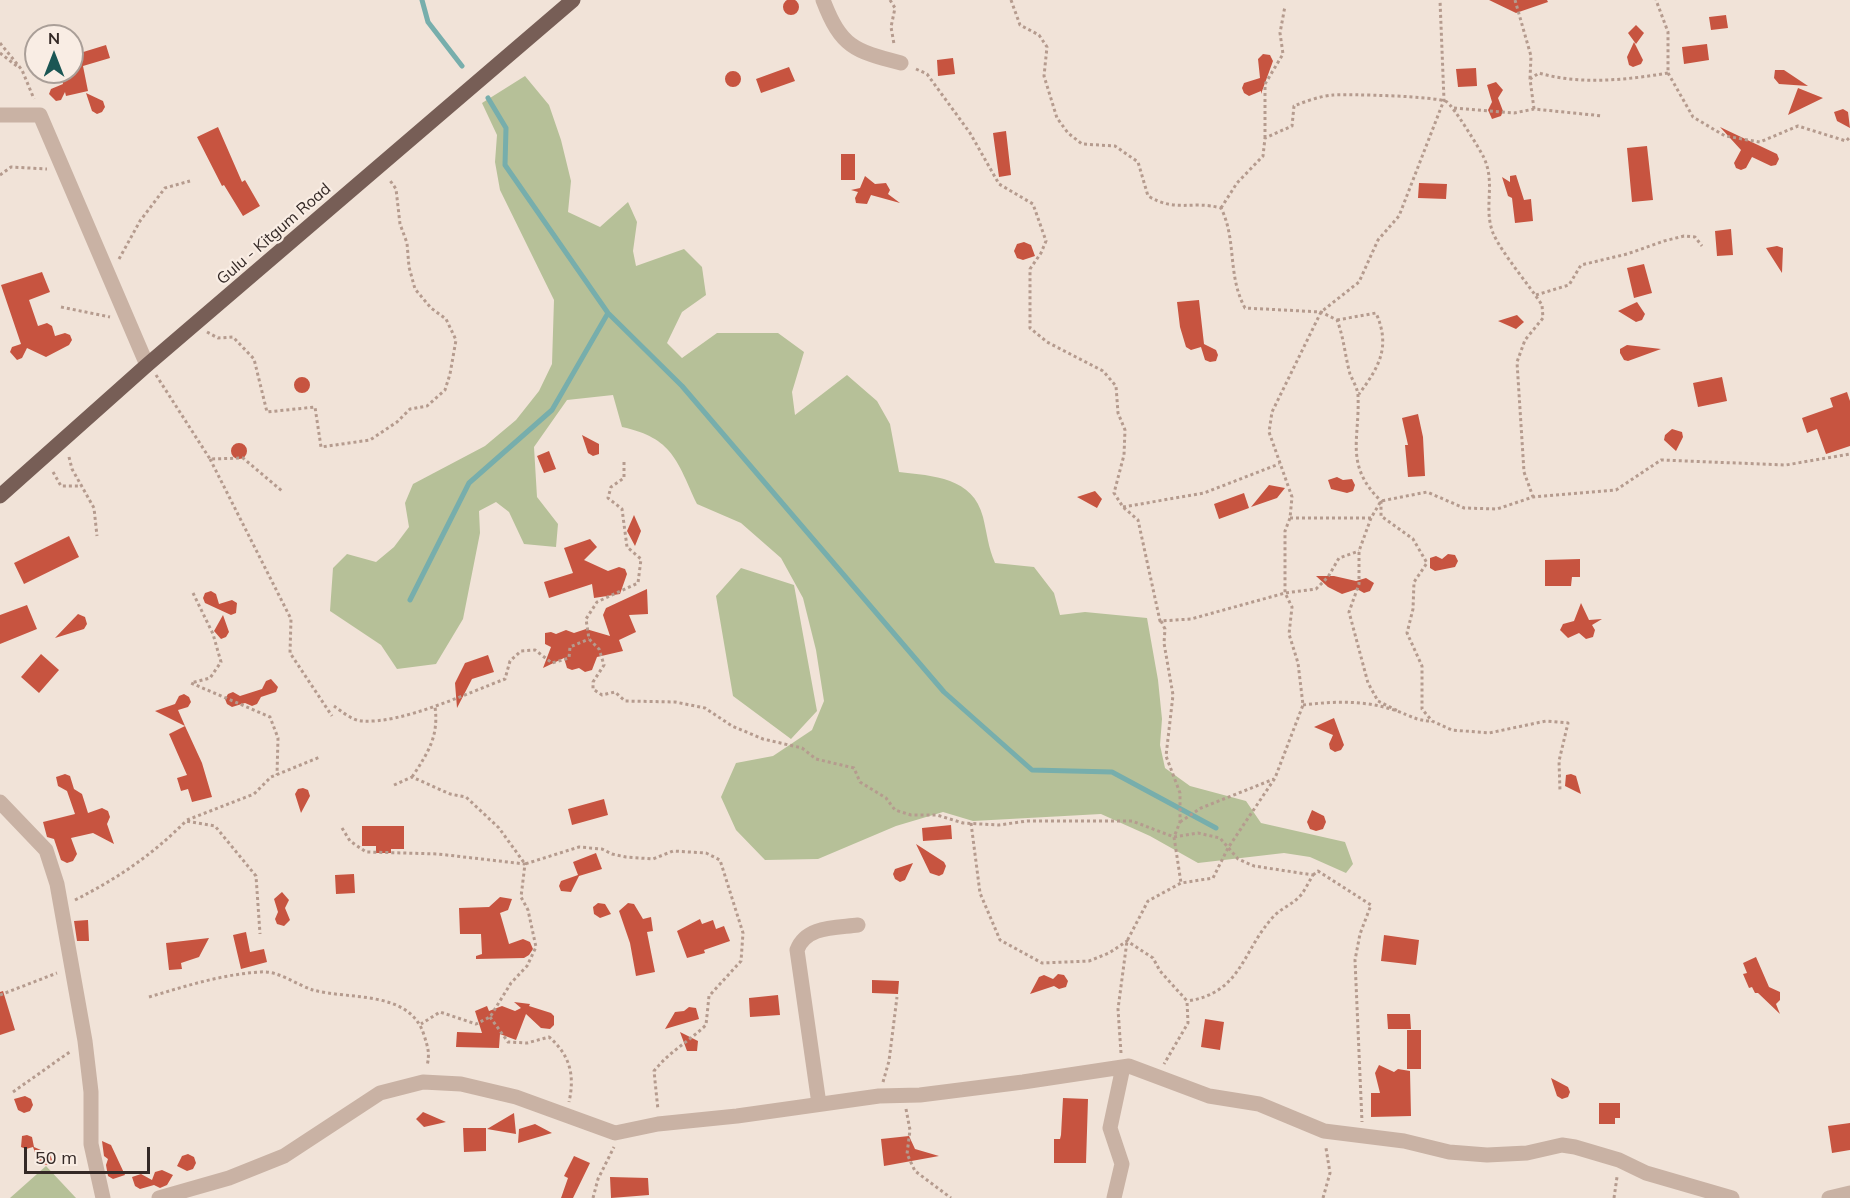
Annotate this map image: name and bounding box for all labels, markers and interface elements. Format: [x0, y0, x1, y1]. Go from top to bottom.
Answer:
north arrow [24, 24, 84, 84]
text: N [48, 28, 60, 48]
street label: Gulu - Kitgum Road [213, 179, 335, 289]
scale bar [27, 1135, 153, 1173]
text: 50 m [35, 1146, 77, 1169]

